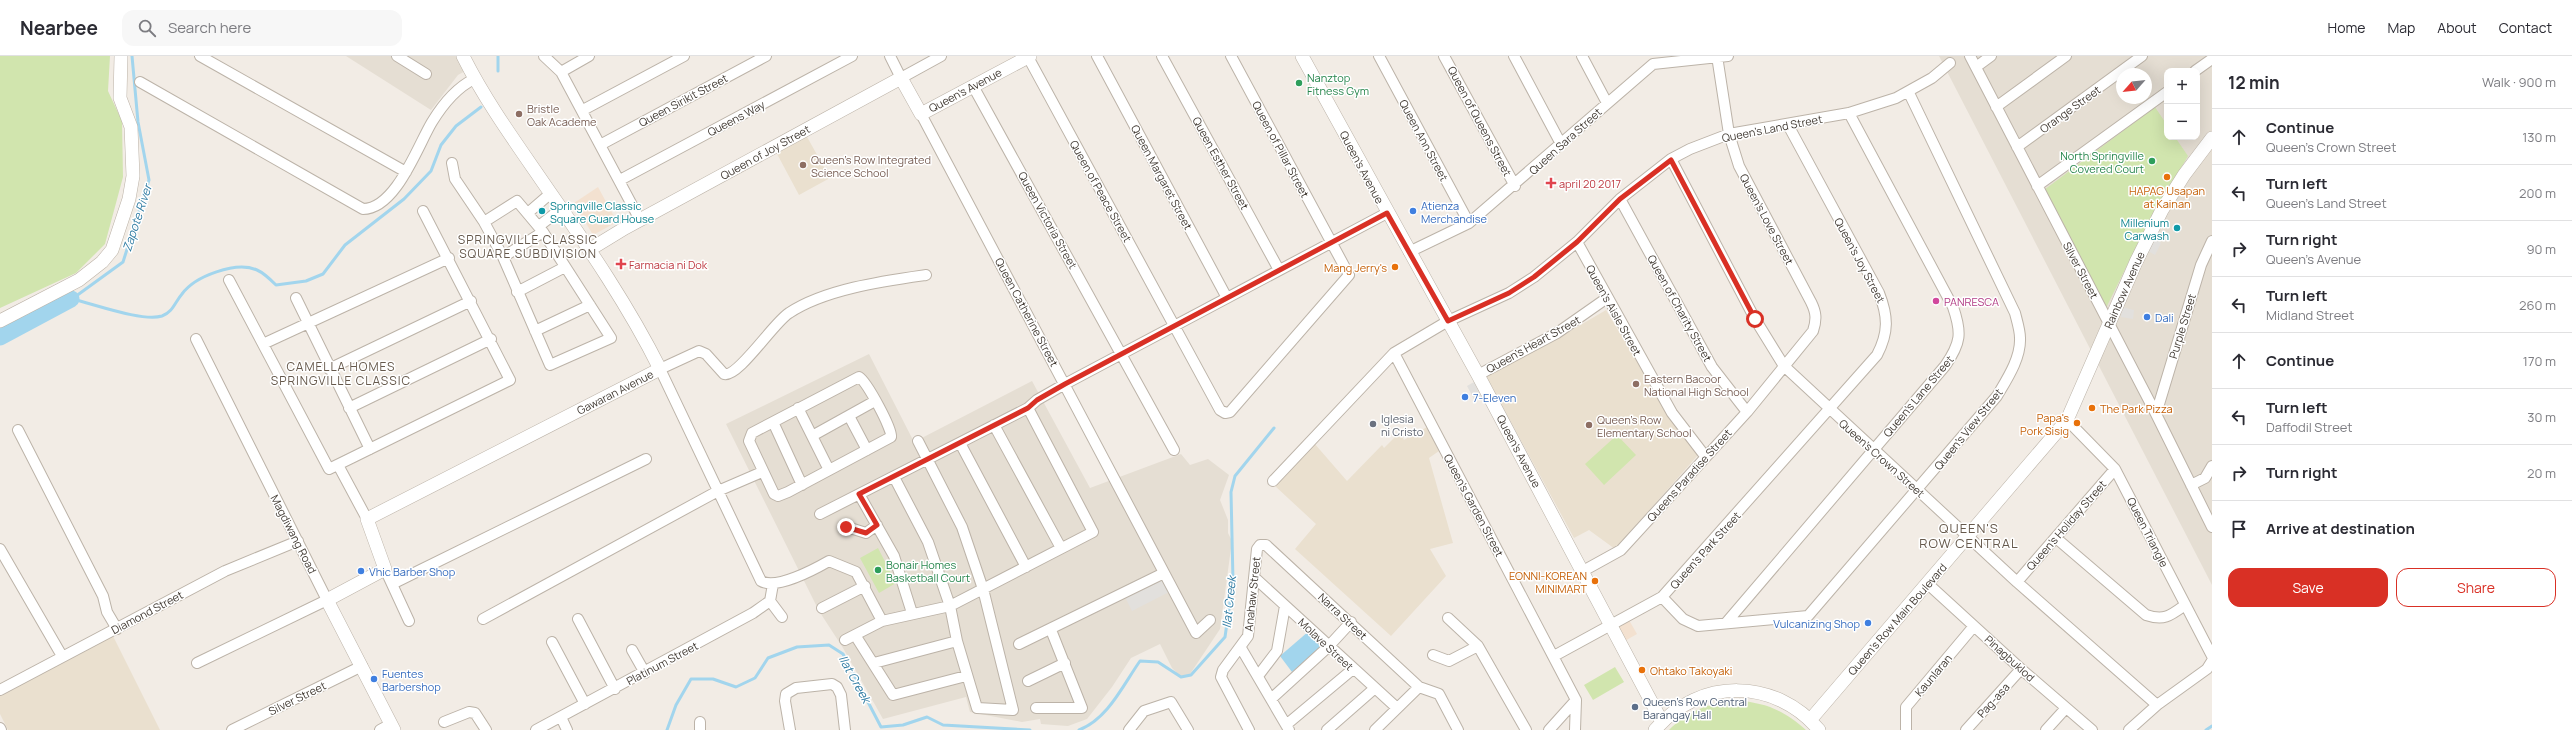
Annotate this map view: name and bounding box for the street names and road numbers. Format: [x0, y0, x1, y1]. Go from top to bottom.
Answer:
street label: Queen of Queens Street [1445, 63, 1515, 179]
street label: Queen's Avenue [926, 64, 1005, 116]
street label: Queen Sirikit Street [636, 70, 730, 130]
street label: Orange Street [2037, 82, 2103, 136]
street label: Queens Way [705, 96, 768, 139]
street label: Queen Ann Street [1396, 97, 1452, 183]
street label: Queen of Pillar Street [1249, 98, 1313, 200]
street label: Queen Sara Street [1525, 104, 1605, 178]
street label: Queen's Land Street [1720, 111, 1824, 145]
street label: Queen Esther Street [1189, 114, 1253, 212]
street label: Queen of Joy Street [718, 121, 812, 183]
street label: Queen Margaret Street [1128, 122, 1196, 232]
street label: Queen's Avenue [1336, 128, 1388, 207]
street label: Queen of Peace Street [1067, 137, 1135, 245]
street label: Queen Victoria Street [1015, 169, 1081, 271]
street label: Queen's Love Street [1737, 171, 1797, 267]
street label: Queen's Joy Street [1831, 215, 1889, 305]
street label: Silver Street [2060, 239, 2102, 301]
street label: Rainbow Avenue [2100, 248, 2148, 331]
street label: Queen of Charity Street [1644, 252, 1716, 364]
street label: Queen Catherine Street [992, 255, 1062, 369]
street label: Queen's Aisle Street [1583, 262, 1645, 358]
street label: Purple Street [2165, 292, 2199, 360]
street label: Queen's Heart Street [1483, 312, 1583, 376]
street label: Queen's Lane Street [1879, 352, 1957, 440]
street label: Gawaran Avenue [574, 366, 656, 418]
street label: Queen's View Street [1930, 385, 2006, 473]
street label: Queen's Avenue [1493, 412, 1545, 491]
street label: Queen's Crown Street [1836, 416, 1928, 500]
street label: Queens Paradise Street [1643, 425, 1735, 525]
street label: Queen's Garden Street [1441, 451, 1507, 559]
street label: Queen's Holiday Street [2023, 477, 2109, 573]
street label: Magdiwang Road [268, 492, 320, 576]
street label: Queen Triangle [2124, 494, 2172, 570]
street label: Queen's Park Street [1666, 508, 1744, 592]
street label: Anahaw Street [1241, 556, 1263, 632]
street label: Queen's Row Main Boulevard [1844, 560, 1950, 678]
street label: Diamond Street [108, 587, 186, 637]
street label: Narra Street [1315, 589, 1371, 643]
street label: Molave Street [1295, 614, 1357, 674]
street label: Pinagbuklod [1982, 632, 2038, 684]
street label: Platinum Street [624, 638, 700, 688]
street label: Kaunlaran [1911, 651, 1955, 699]
street label: Silver Street [266, 678, 328, 718]
street label: Pag-asa [1973, 680, 2013, 720]

